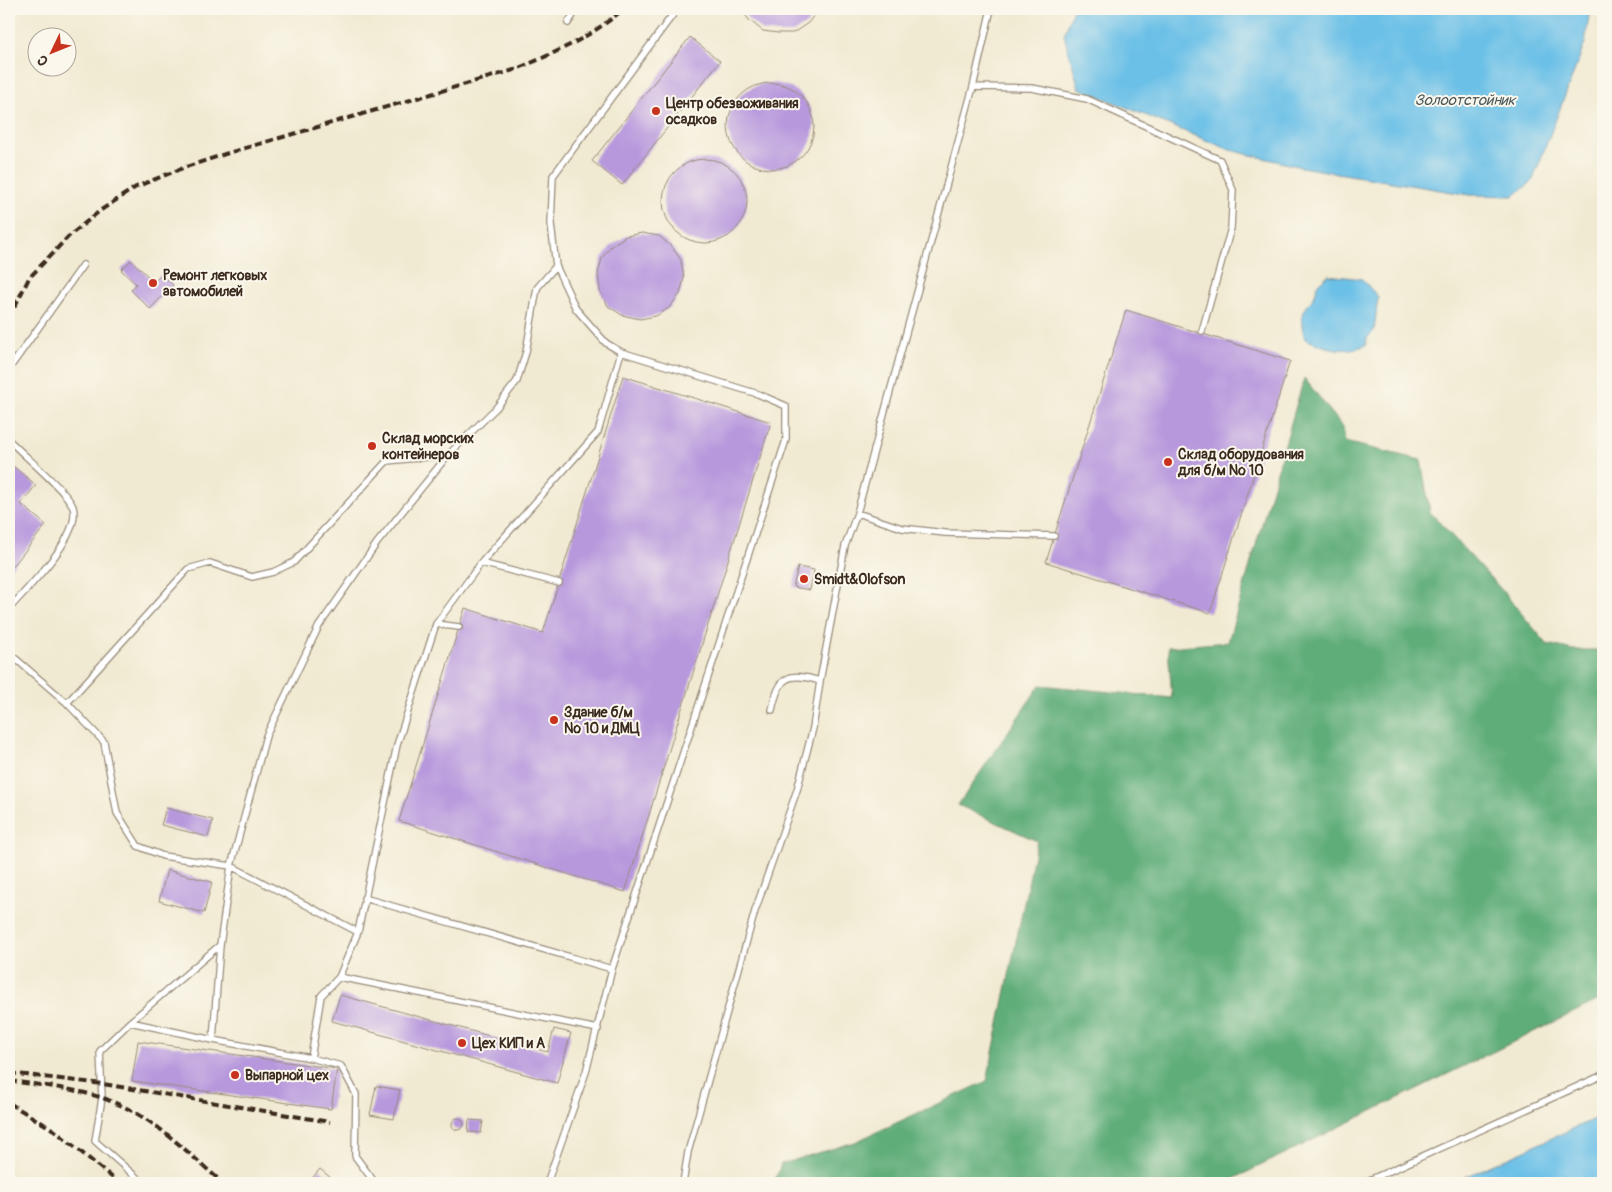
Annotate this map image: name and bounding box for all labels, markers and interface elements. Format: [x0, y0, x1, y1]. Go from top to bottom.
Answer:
north arrow [28, 28, 78, 78]
text: С [33, 51, 52, 69]
water label: Золоотстойник [1415, 91, 1517, 110]
place label: Центр обезвоживания осадков [665, 95, 799, 128]
marker: Центр обезвоживания осадков [650, 105, 662, 117]
place label: Ремонт легковых автомобилей [163, 267, 267, 300]
marker: Ремонт легковых автомобилей [147, 277, 159, 289]
place label: Склад морских контейнеров [382, 430, 474, 463]
marker: Склад морских контейнеров [366, 440, 378, 452]
place label: Склад оборудования для б/м № 10 [1177, 446, 1304, 479]
marker: Склад оборудования для б/м № 10 [1162, 456, 1174, 468]
place label: Smidt&Olofson [814, 571, 905, 588]
marker: Smidt&Olofson [798, 573, 810, 585]
place label: Здание б/м № 10 и ДМЦ [564, 704, 640, 737]
marker: Здание б/м № 10 и ДМЦ [548, 714, 560, 726]
place label: Цех КИП и А [472, 1035, 545, 1052]
marker: Цех КИП и А [456, 1037, 468, 1049]
place label: Выпарной цех [245, 1067, 329, 1084]
marker: Выпарной цех [229, 1069, 241, 1081]

